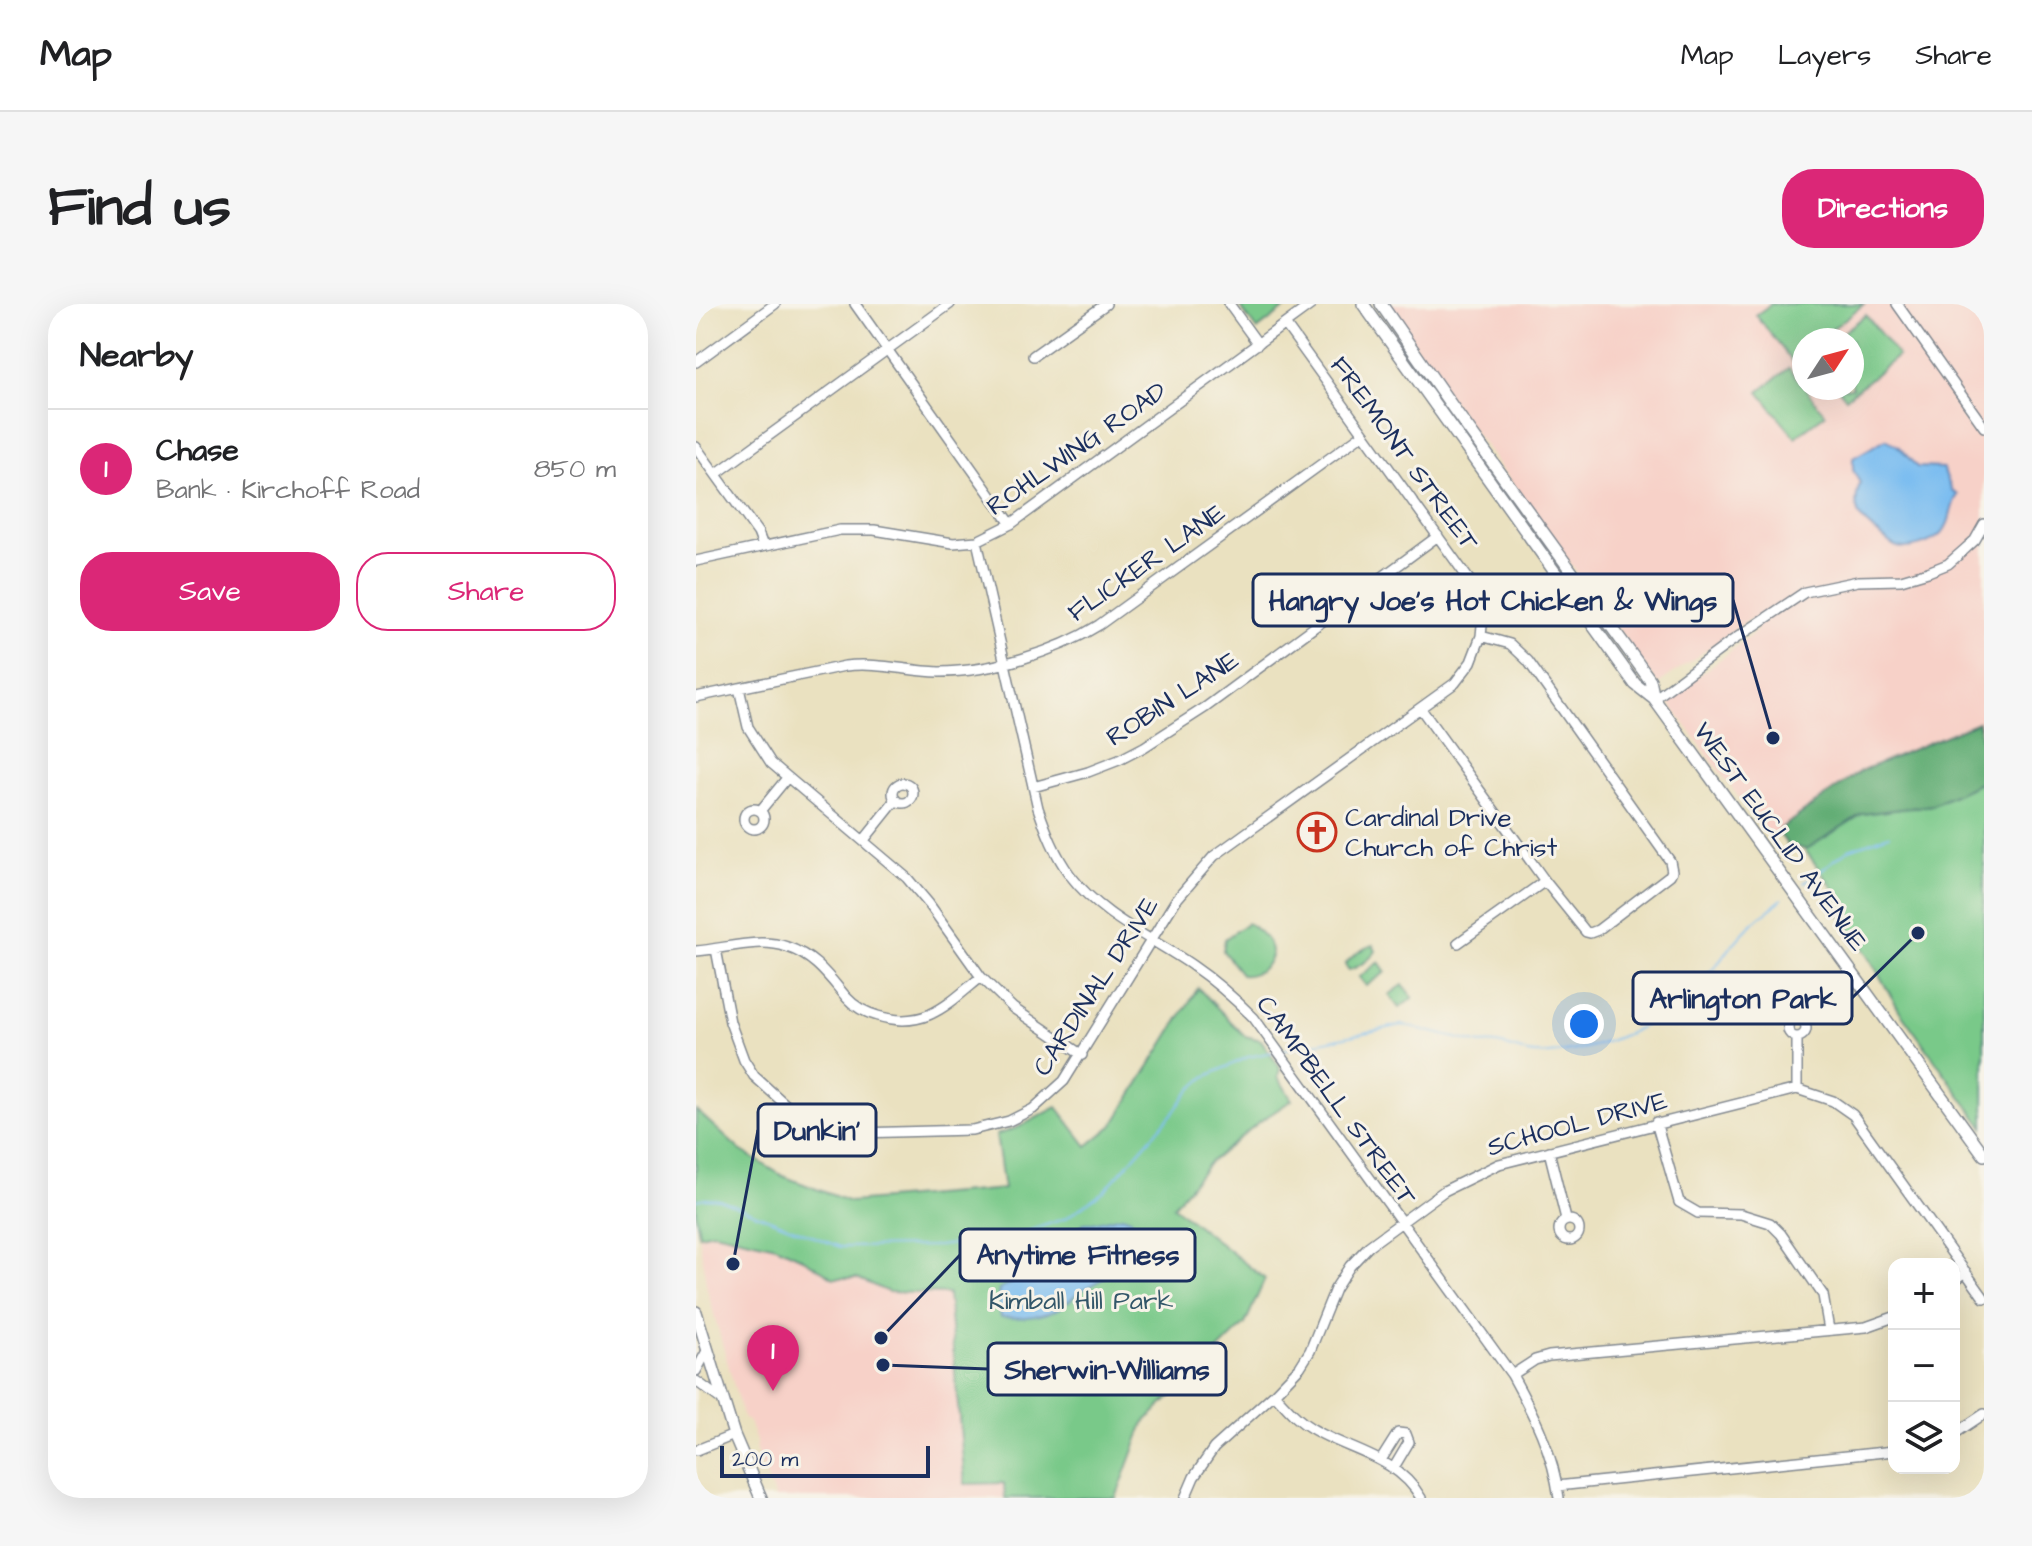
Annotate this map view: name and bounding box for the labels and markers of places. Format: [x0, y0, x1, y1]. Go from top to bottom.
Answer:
callout: Hangry Joe's Hot Chicken & Wings [1253, 574, 1733, 626]
place label: Cardinal Drive Church of Christ [1345, 800, 1558, 866]
church icon: Cardinal Drive Church of Christ [1296, 811, 1338, 853]
callout: Arlington Park [1633, 972, 1852, 1024]
callout: Dunkin' [758, 1104, 876, 1156]
callout: Anytime Fitness [960, 1229, 1195, 1281]
pin: 1 [747, 1325, 799, 1391]
callout: Sherwin-Williams [988, 1343, 1226, 1395]

